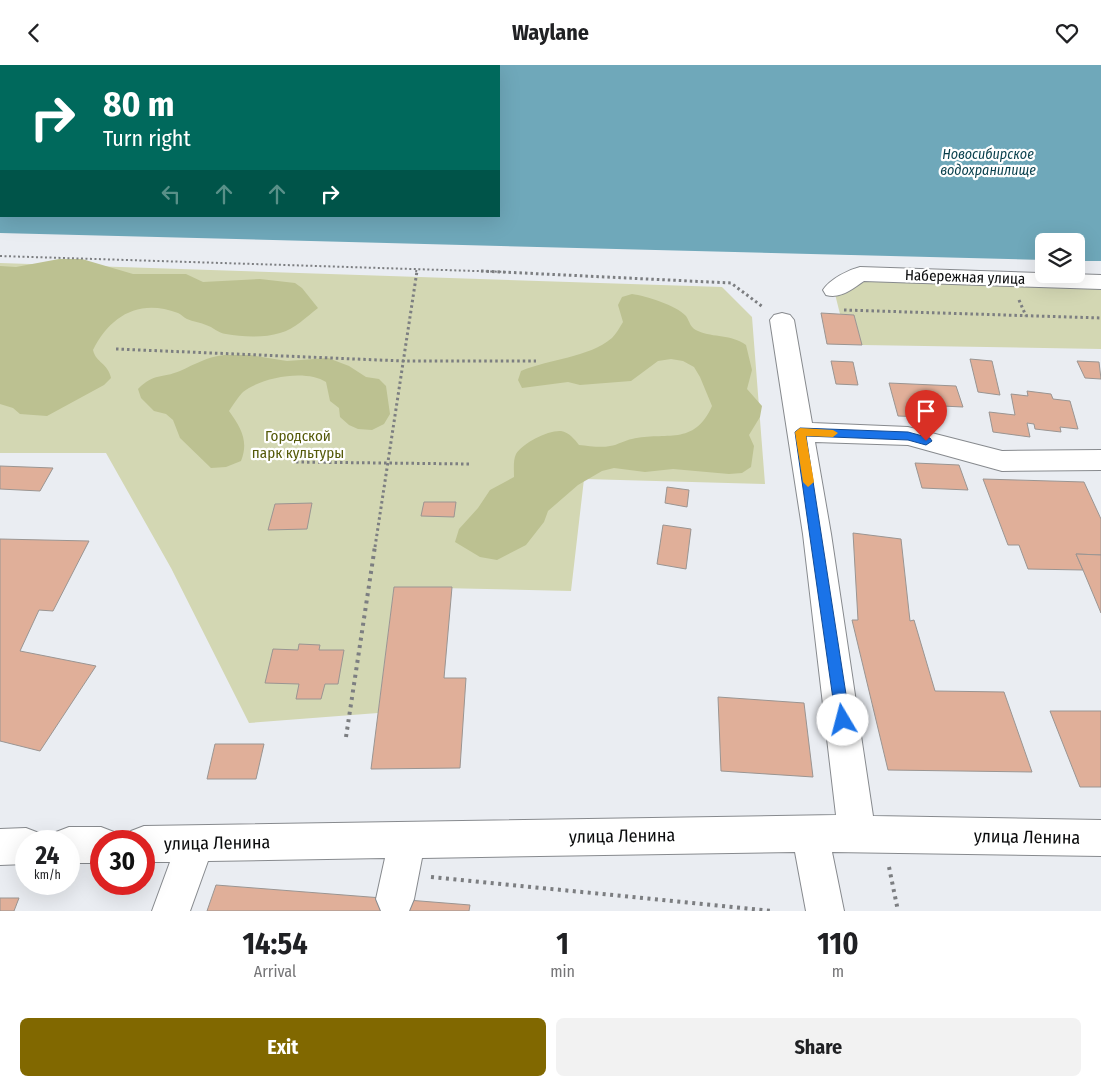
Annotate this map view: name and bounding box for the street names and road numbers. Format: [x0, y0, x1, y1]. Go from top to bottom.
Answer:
street label: Набережная улица [905, 266, 1025, 288]
street label: улица Ленина [569, 824, 676, 848]
street label: улица Ленина [974, 825, 1081, 849]
street label: улица Ленина [164, 831, 271, 855]

